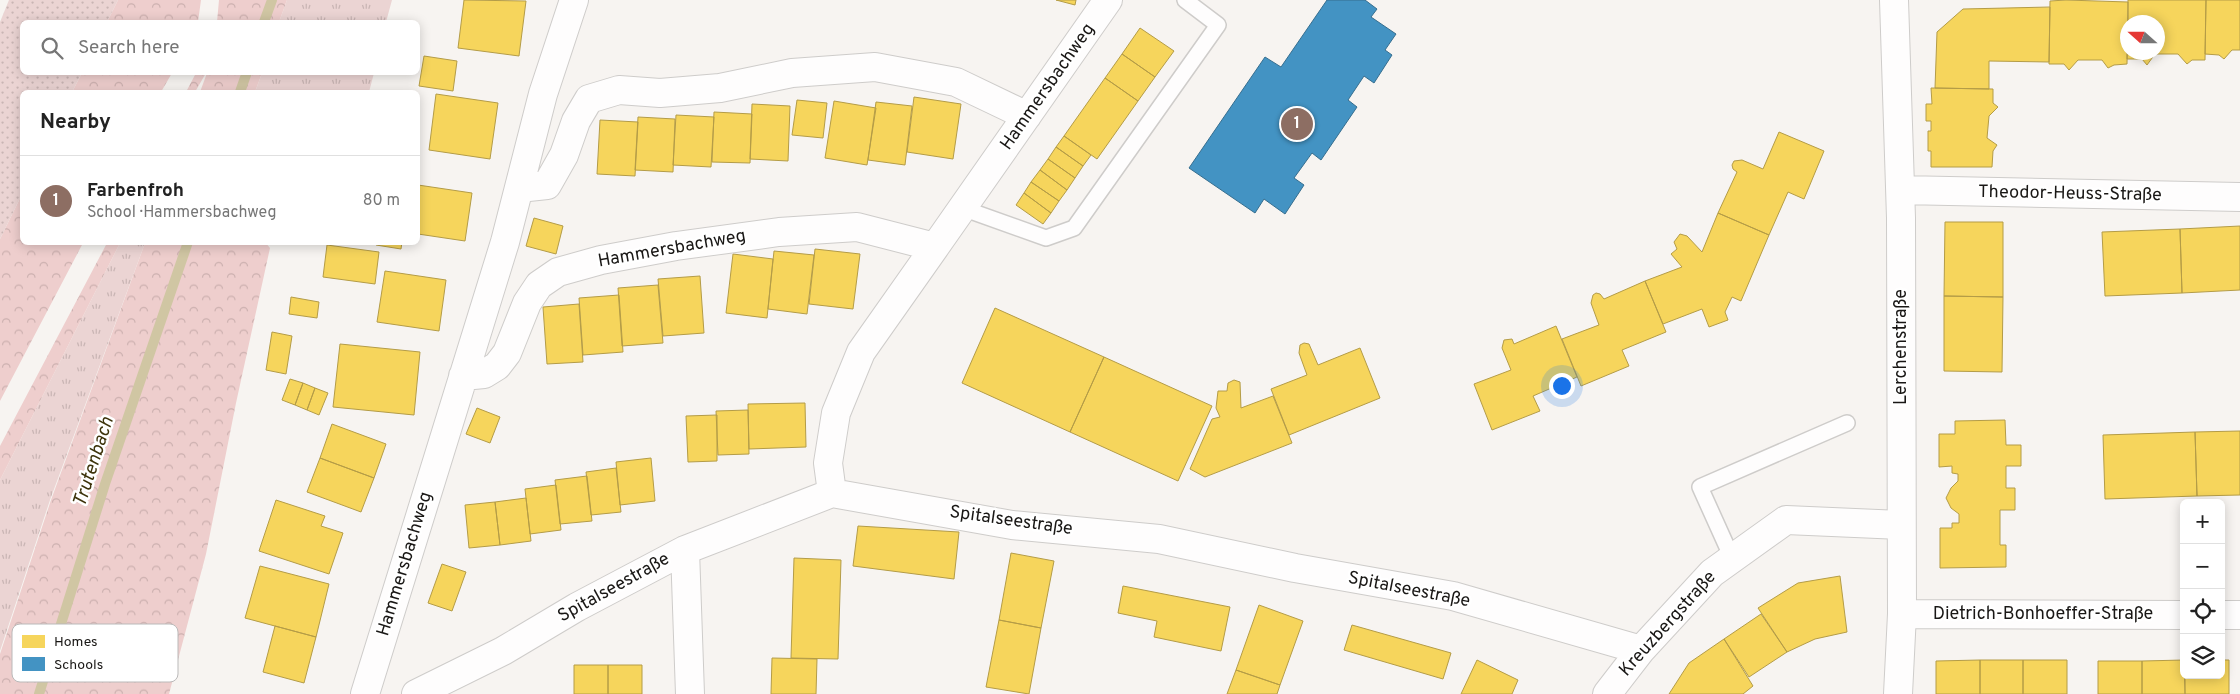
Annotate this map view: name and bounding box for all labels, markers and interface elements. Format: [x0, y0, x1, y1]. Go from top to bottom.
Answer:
north arrow [2120, 15, 2165, 60]
street label: Hammersbachweg [996, 19, 1100, 155]
search box [20, 20, 420, 75]
icon: search [38, 34, 66, 62]
text: Search here [78, 36, 180, 60]
pin: 1 [1281, 105, 1313, 143]
text: Nearby [40, 109, 111, 136]
text: Farbenfroh [87, 179, 184, 203]
street label: Theodor-Heuss-Straße [1978, 181, 2162, 207]
text: 1 [53, 191, 59, 211]
text: 80 m [363, 191, 400, 211]
text: School · Hammersbachweg [87, 203, 277, 223]
street label: Hammersbachweg [596, 225, 748, 273]
street label: Lerchenstraße [1890, 289, 1913, 405]
your location [1549, 373, 1575, 399]
water label: Trutenbach [68, 413, 120, 510]
street label: Hammersbachweg [372, 489, 438, 639]
map controls [2180, 499, 2225, 679]
button: + [2180, 499, 2225, 544]
street label: Spitalseestraße [948, 501, 1074, 541]
button: − [2180, 544, 2225, 589]
street label: Spitalseestraße [554, 548, 674, 628]
street label: Kreuzbergstraße [1614, 566, 1722, 682]
street label: Spitalseestraße [1346, 567, 1472, 613]
button: locate [2180, 589, 2225, 634]
street label: Dietrich-Bonhoeffer-Straße [1933, 603, 2153, 626]
legend [12, 624, 178, 682]
text: Homes [54, 634, 98, 651]
button: layers [2180, 634, 2225, 679]
text: Schools [54, 657, 103, 674]

